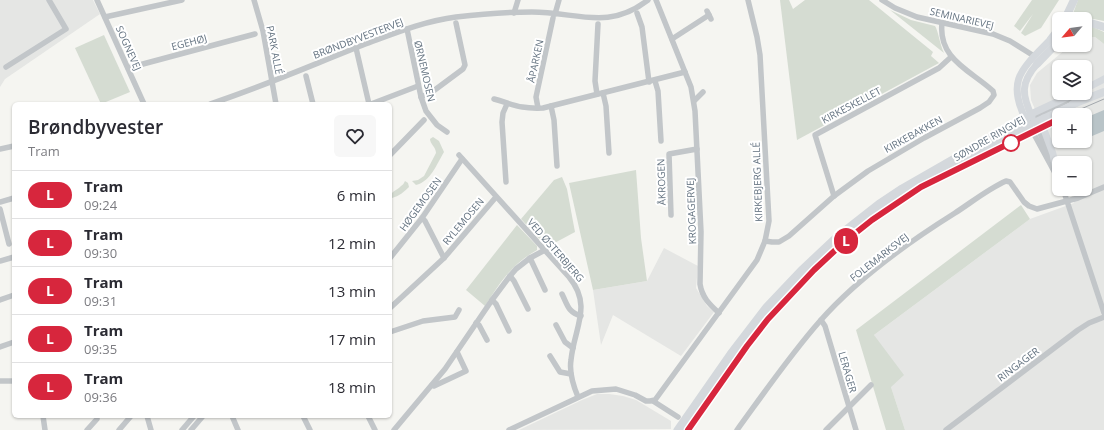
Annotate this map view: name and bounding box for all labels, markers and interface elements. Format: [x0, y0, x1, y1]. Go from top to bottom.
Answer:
street label: SEMINARIEVEJ [929, 4, 995, 32]
north arrow [1052, 12, 1092, 52]
map controls [1052, 12, 1092, 196]
street label: BRØNDBYVESTERVEJ [311, 14, 405, 62]
street label: SOGNEVEJ [113, 23, 145, 73]
street label: PARK ALLÉ [263, 24, 287, 76]
street label: EGEHØJ [170, 31, 208, 53]
street label: ÅPARKEN [524, 38, 546, 84]
street label: ØRNEMOSEN [411, 39, 439, 103]
button: layers [1052, 60, 1092, 100]
street label: KIRKESKELLET [819, 83, 884, 127]
button: + [1052, 108, 1092, 148]
street label: KIRKEBAKKEN [881, 112, 945, 156]
street label: SØNDRE RINGVEJ [951, 112, 1027, 164]
text: Brøndbyvester [28, 114, 163, 140]
button: heart [334, 115, 376, 157]
unlabelled marker [1002, 134, 1020, 152]
text: Tram [28, 142, 60, 160]
street label: KIRKEBJERG ALLÉ [749, 142, 765, 222]
button: − [1052, 156, 1092, 196]
street label: ÅKROGEN [653, 158, 669, 206]
street label: HØGEMOSEN [396, 174, 444, 234]
text: Tram [84, 176, 123, 196]
street label: KROGAGERVEJ [683, 177, 699, 245]
text: L [46, 185, 54, 204]
text: 6 min [337, 185, 376, 205]
street label: RYLEMOSEN [439, 194, 487, 248]
text: 09:24 [84, 196, 117, 214]
street label: VED ØSTERBJERG [524, 215, 588, 285]
text: Tram [84, 224, 123, 244]
line badge: L [833, 228, 859, 254]
street label: FOLEMARKSVEJ [847, 230, 911, 284]
text: L [46, 233, 54, 252]
text: 12 min [328, 233, 376, 253]
text: 09:30 [84, 244, 117, 262]
text: Tram [84, 272, 123, 292]
text: L [46, 281, 54, 300]
text: 13 min [328, 281, 376, 301]
text: 09:31 [84, 292, 117, 310]
text: Tram [84, 320, 123, 340]
text: L [46, 329, 54, 348]
text: 17 min [328, 329, 376, 349]
text: 09:35 [84, 340, 117, 358]
street label: RINGAGER [994, 344, 1042, 384]
street label: LERAGER [835, 350, 861, 394]
text: Tram [84, 368, 123, 388]
text: L [46, 377, 54, 396]
text: 18 min [328, 377, 376, 397]
text: 09:36 [84, 388, 117, 406]

